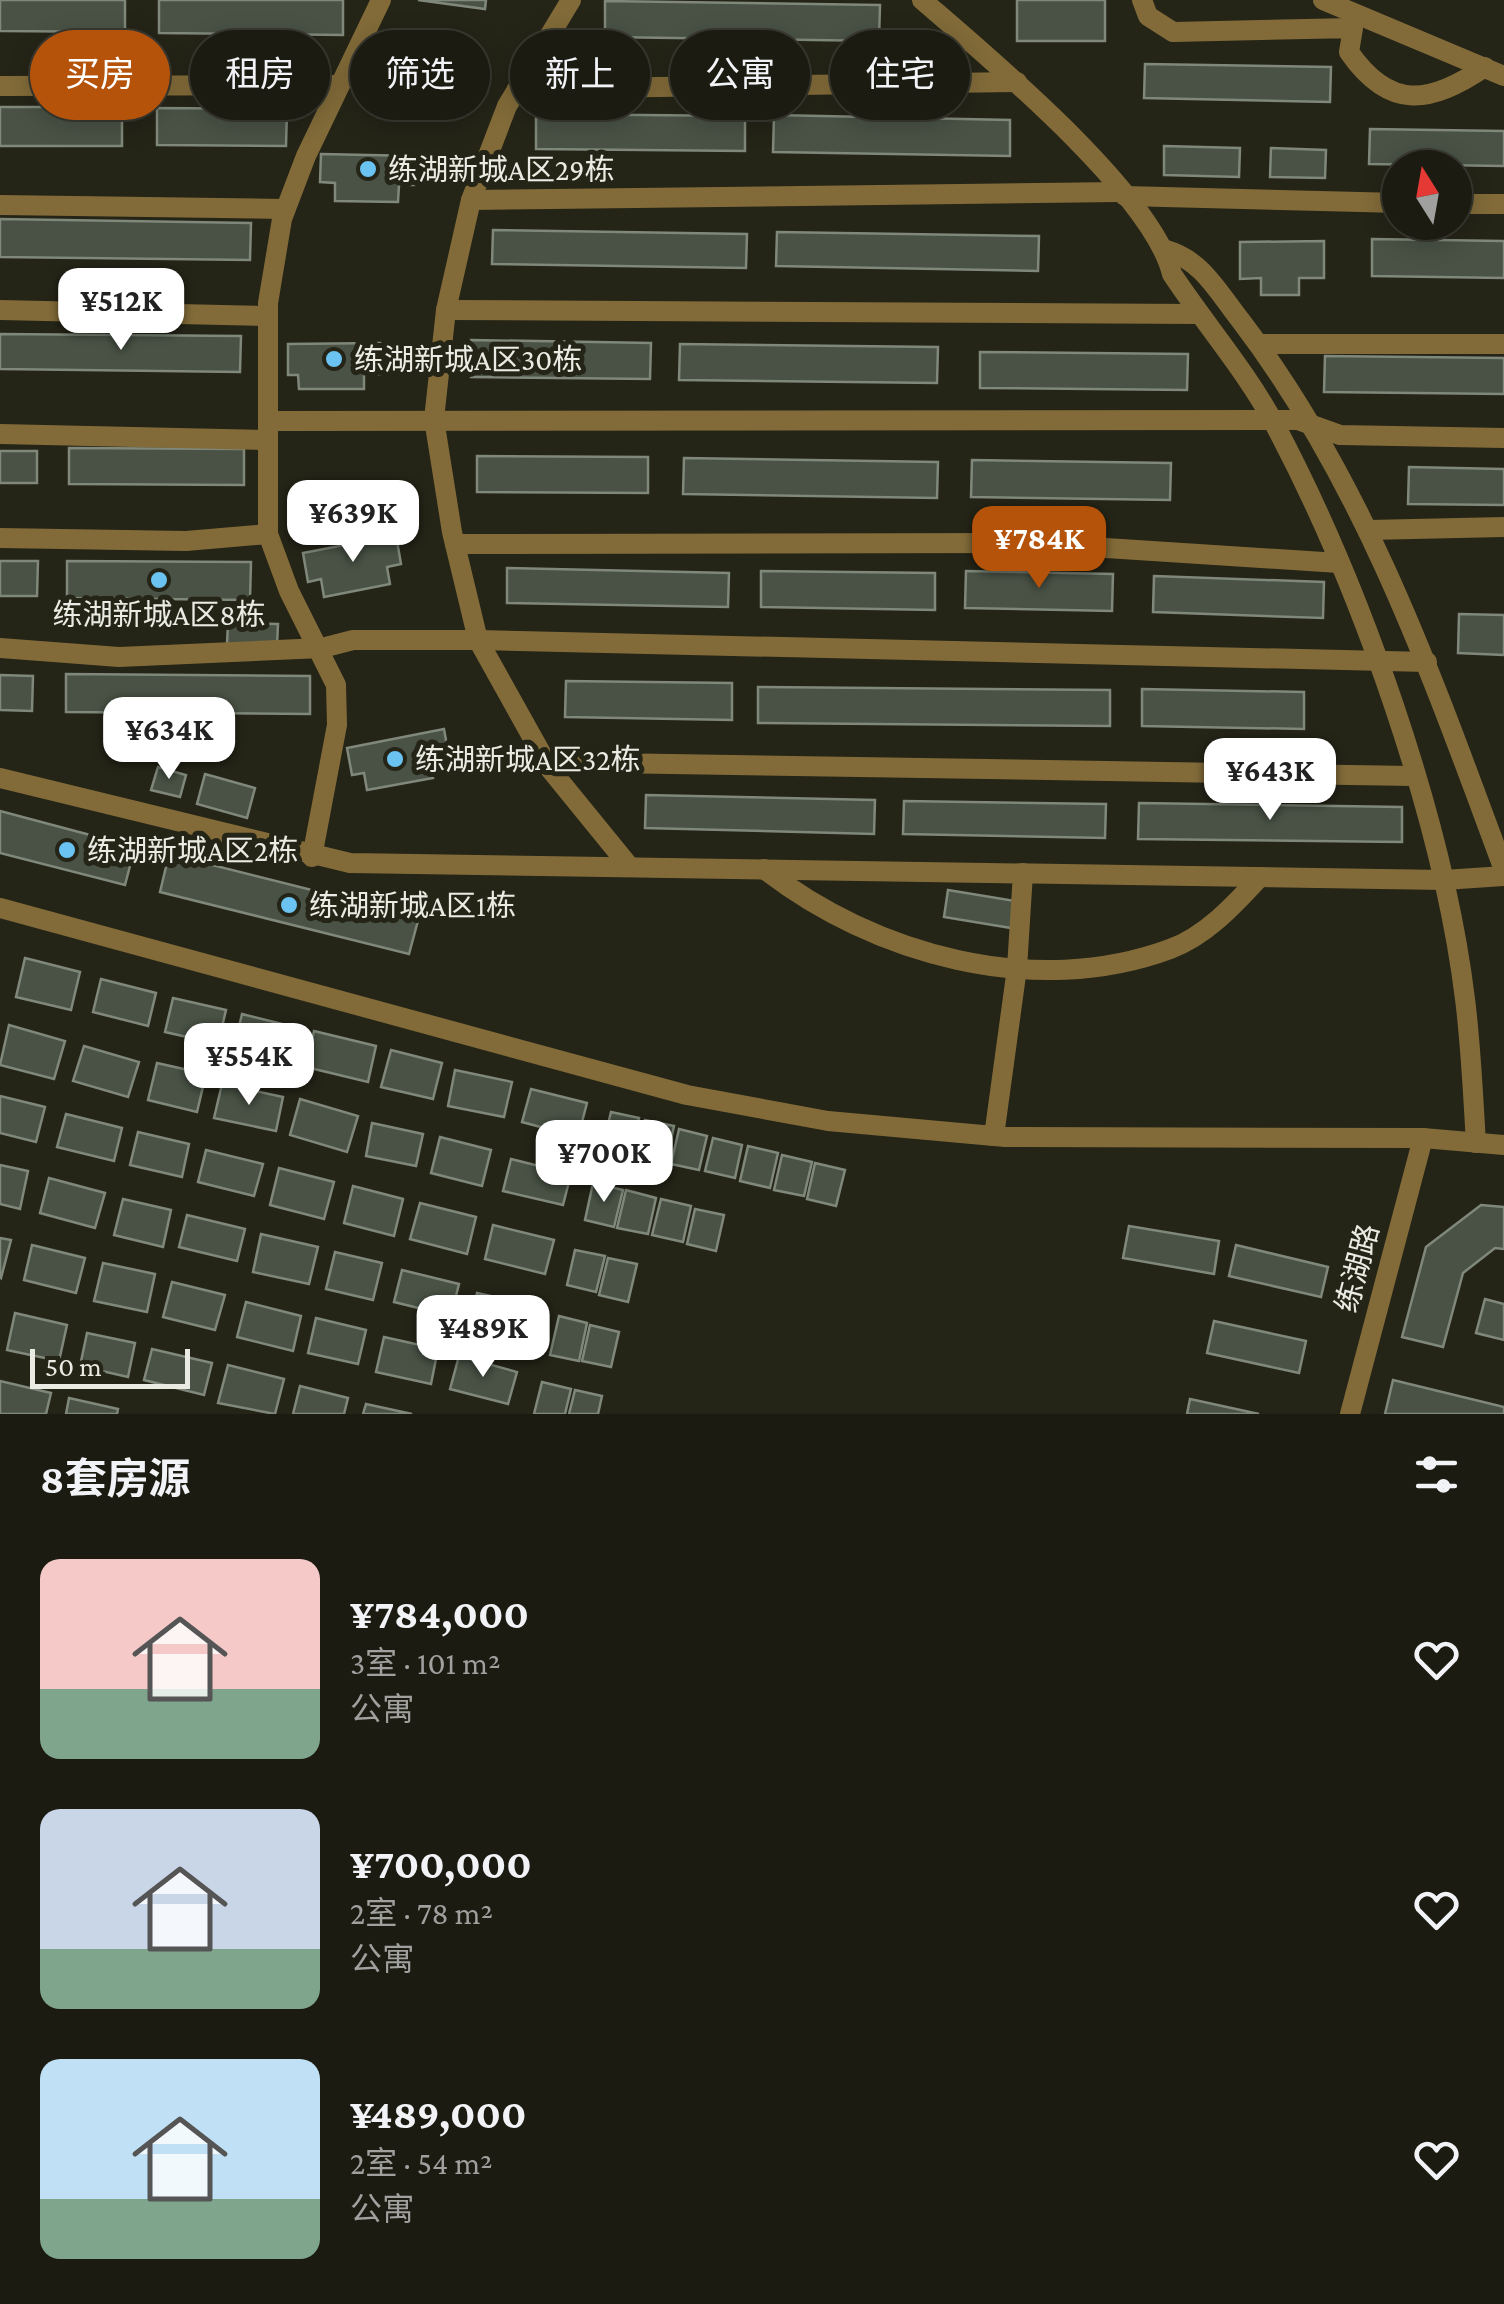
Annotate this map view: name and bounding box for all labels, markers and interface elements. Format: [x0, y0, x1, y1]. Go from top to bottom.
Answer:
chip: 买房 [30, 30, 170, 120]
chip: 租房 [190, 30, 330, 120]
chip: 筛选 [350, 30, 490, 120]
chip: 新上 [510, 30, 650, 120]
chip: 公寓 [670, 30, 810, 120]
chip: 住宅 [830, 30, 970, 120]
north arrow [1382, 150, 1472, 240]
map controls [1382, 150, 1472, 240]
place label: 练湖新城A区29栋 [388, 153, 615, 186]
marker: 练湖新城A区29栋 [357, 158, 379, 180]
pin: ¥512K [51, 268, 191, 353]
text: ¥512K [80, 282, 162, 318]
place label: 练湖新城A区30栋 [354, 343, 582, 376]
marker: 练湖新城A区30栋 [323, 348, 345, 370]
pin: ¥639K [283, 480, 423, 565]
text: ¥639K [309, 494, 397, 530]
pin: ¥784K [969, 506, 1109, 591]
text: ¥784K [994, 520, 1084, 556]
marker: 练湖新城A区8栋 [148, 569, 170, 591]
place label: 练湖新城A区8栋 [52, 598, 266, 631]
pin: ¥634K [99, 697, 239, 782]
text: ¥634K [125, 711, 213, 747]
pin: ¥643K [1200, 738, 1340, 823]
place label: 练湖新城A区32栋 [415, 743, 640, 776]
marker: 练湖新城A区32栋 [384, 748, 406, 770]
text: ¥643K [1226, 752, 1314, 788]
place label: 练湖新城A区2栋 [87, 834, 298, 867]
marker: 练湖新城A区2栋 [56, 839, 78, 861]
place label: 练湖新城A区1栋 [309, 889, 516, 922]
marker: 练湖新城A区1栋 [278, 894, 300, 916]
pin: ¥554K [179, 1023, 319, 1108]
text: ¥554K [206, 1037, 292, 1073]
pin: ¥700K [534, 1120, 674, 1205]
text: ¥700K [558, 1134, 650, 1170]
street label: 练湖路 [1329, 1220, 1385, 1316]
pin: ¥489K [413, 1295, 553, 1380]
text: ¥489K [439, 1309, 527, 1345]
scale bar [30, 1344, 190, 1388]
text: 50 m [45, 1351, 102, 1382]
icon: filters [1409, 1447, 1464, 1502]
text: 8套房源 [40, 1455, 190, 1502]
text: ¥784,000 [350, 1590, 529, 1637]
icon: home [120, 1599, 240, 1719]
icon: heart [1409, 1632, 1464, 1687]
text: 3室 · 101 m² [350, 1645, 500, 1681]
text: 公寓 [350, 1691, 414, 1727]
text: ¥700,000 [350, 1840, 532, 1887]
icon: home [120, 1849, 240, 1969]
icon: heart [1409, 1882, 1464, 1937]
text: 2室 · 78 m² [350, 1895, 493, 1931]
text: 公寓 [350, 1941, 414, 1977]
text: ¥489,000 [350, 2090, 527, 2137]
icon: home [120, 2099, 240, 2219]
icon: heart [1409, 2132, 1464, 2187]
text: 2室 · 54 m² [350, 2145, 493, 2181]
text: 公寓 [350, 2191, 414, 2227]

